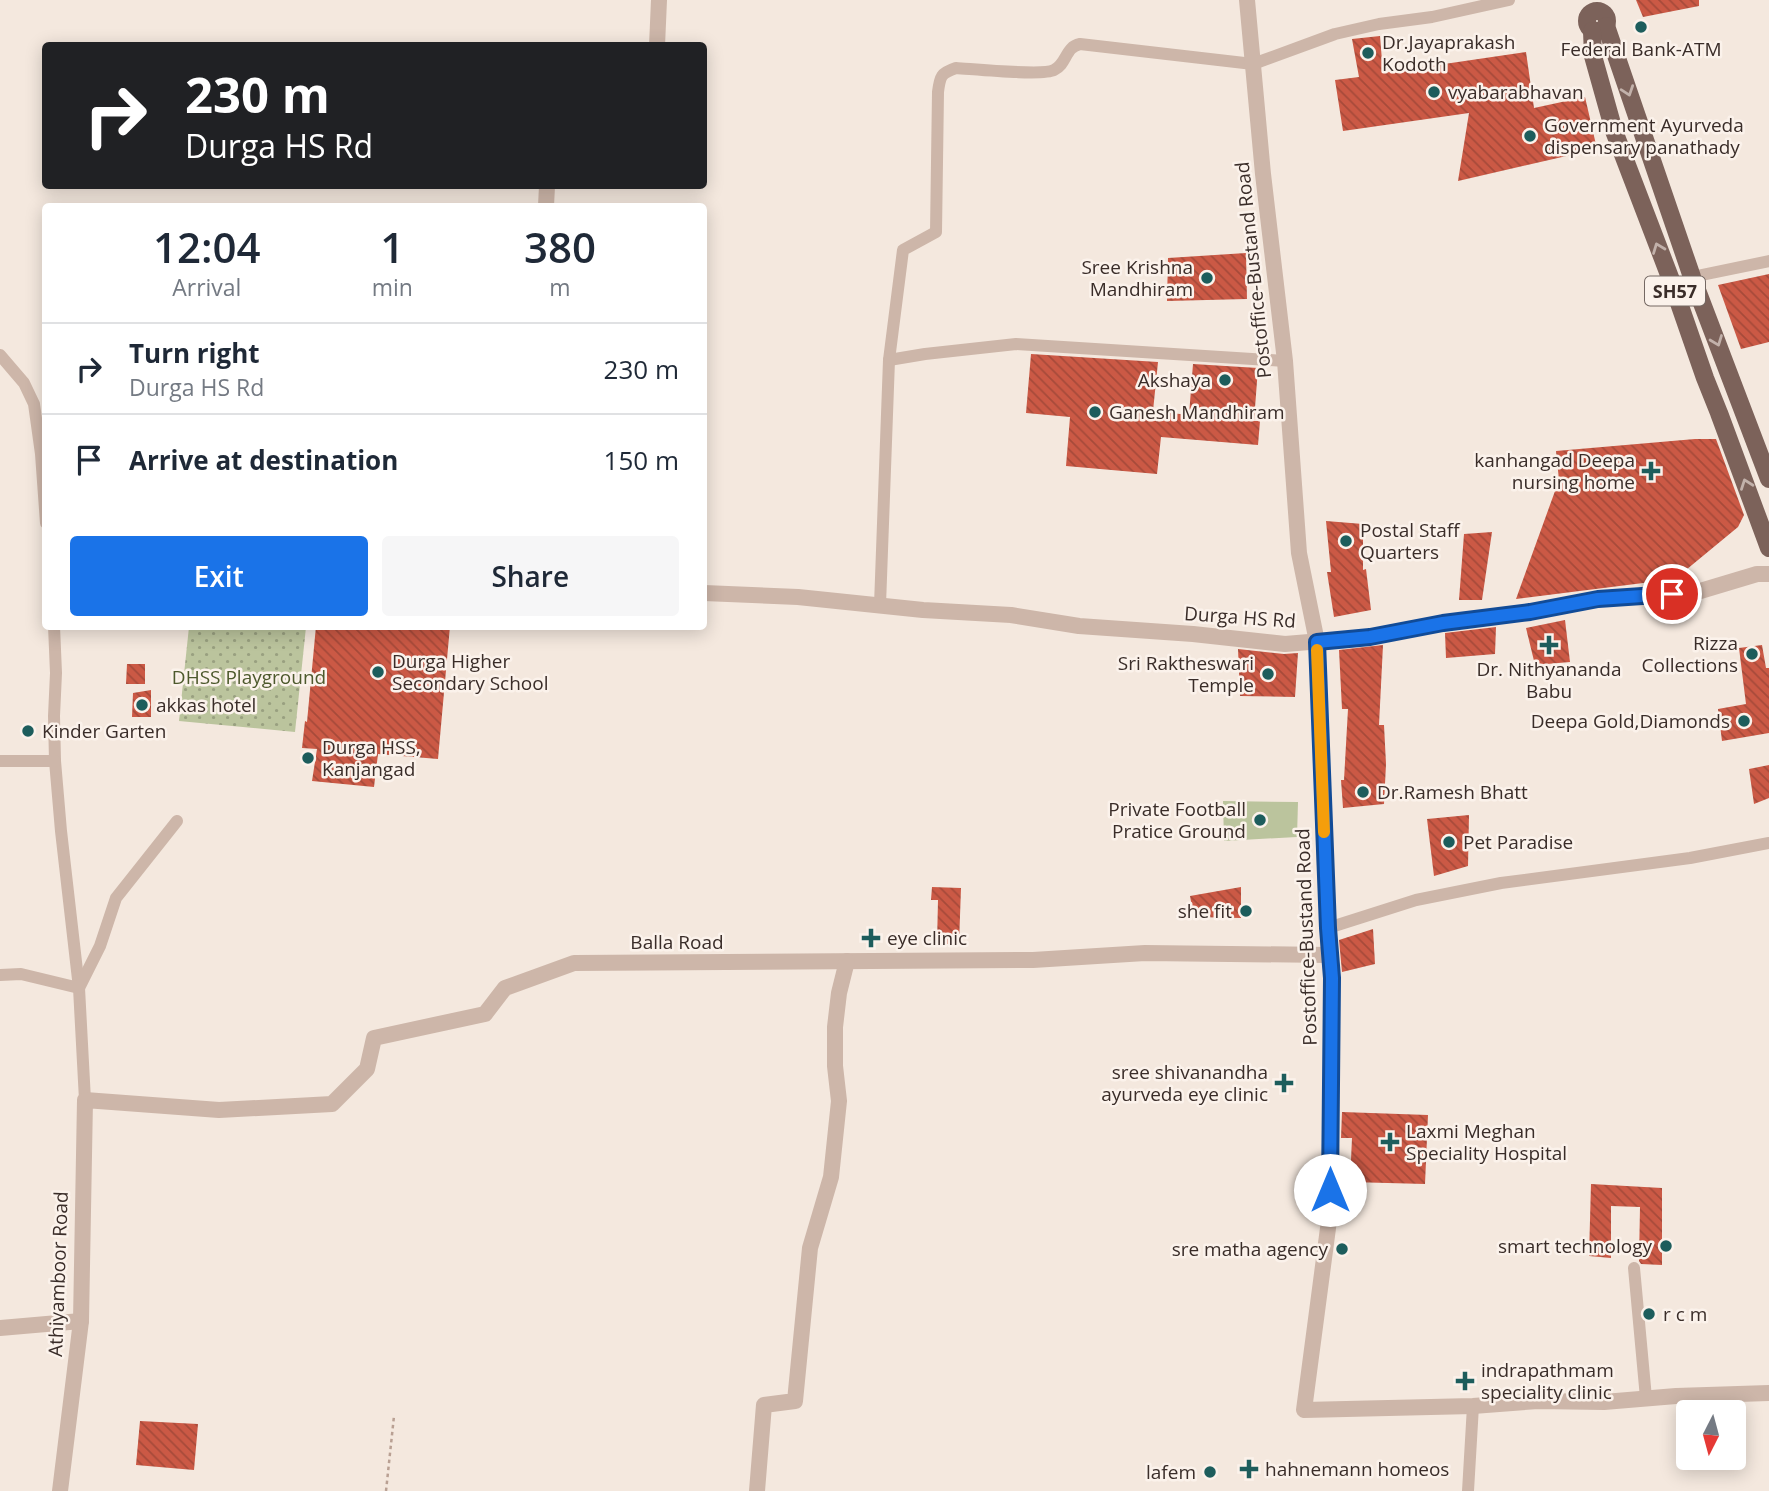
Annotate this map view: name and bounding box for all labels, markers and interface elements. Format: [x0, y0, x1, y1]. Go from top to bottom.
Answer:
marker: Federal Bank-ATM [1633, 19, 1649, 35]
place label: Dr.Jayaprakash Kodoth [1382, 29, 1515, 77]
place label: Federal Bank-ATM [1561, 36, 1721, 62]
marker: Dr.Jayaprakash Kodoth [1360, 45, 1376, 61]
text: 230 m [185, 61, 330, 127]
icon: right [70, 70, 161, 161]
place label: vyabarabhavan [1448, 79, 1584, 105]
marker: vyabarabhavan [1426, 84, 1442, 100]
one-way arrow [1620, 84, 1634, 96]
place label: Government Ayurveda dispensary panathady [1544, 112, 1744, 160]
text: Durga HS Rd [185, 124, 373, 167]
marker: Government Ayurveda dispensary panathady [1522, 128, 1538, 144]
street label: Postoffice-Bustand Road [1229, 161, 1277, 379]
text: 12:04 [153, 218, 261, 275]
text: 1 [380, 218, 404, 275]
text: 380 [524, 218, 596, 275]
one-way arrow [1652, 242, 1666, 254]
place label: Sree Krishna Mandhiram [1081, 254, 1193, 302]
marker: Sree Krishna Mandhiram [1199, 270, 1215, 286]
text: Arrival [172, 271, 241, 303]
text: min [372, 271, 413, 303]
text: m [549, 271, 571, 303]
road number: SH57 [1645, 276, 1705, 306]
one-way arrow [1708, 334, 1722, 346]
text: Turn right [129, 335, 260, 371]
icon: right [70, 350, 108, 388]
text: 230 m [604, 351, 679, 387]
place label: Akshaya [1138, 367, 1211, 393]
text: Durga HS Rd [129, 371, 264, 403]
marker: Akshaya [1217, 372, 1233, 388]
place label: Ganesh Mandhiram [1109, 399, 1285, 425]
marker: Ganesh Mandhiram [1087, 404, 1103, 420]
icon: arrive [70, 441, 108, 479]
text: Arrive at destination [129, 442, 398, 478]
text: 150 m [604, 442, 679, 478]
place label: kanhangad Deepa nursing home [1474, 447, 1635, 495]
marker: kanhangad Deepa nursing home [1641, 461, 1661, 481]
one-way arrow [1740, 478, 1754, 490]
place label: Postal Staff Quarters [1360, 517, 1461, 565]
marker: Postal Staff Quarters [1338, 533, 1354, 549]
button: Exit [70, 536, 368, 616]
button: Share [382, 536, 679, 616]
pin [1642, 564, 1702, 624]
icon: arrive [1653, 575, 1691, 613]
street label: Durga HS Rd [1183, 600, 1297, 634]
place label: Rizza Collections [1642, 630, 1738, 678]
marker: Dr. Nithyananda Babu [1539, 635, 1559, 655]
marker: Rizza Collections [1744, 646, 1760, 662]
place label: Durga Higher Secondary School [392, 648, 549, 696]
place label: Sri Raktheswari Temple [1118, 650, 1254, 698]
place label: Dr. Nithyananda Babu [1476, 656, 1622, 704]
park label: DHSS Playground [172, 664, 326, 690]
marker: Durga Higher Secondary School [370, 664, 386, 680]
marker: Sri Raktheswari Temple [1260, 666, 1276, 682]
place label: akkas hotel [156, 692, 256, 718]
marker: akkas hotel [134, 697, 150, 713]
place label: Deepa Gold,Diamonds [1531, 708, 1730, 734]
marker: Deepa Gold,Diamonds [1736, 713, 1752, 729]
place label: Kinder Garten [42, 718, 166, 744]
marker: Kinder Garten [20, 723, 36, 739]
place label: Durga HSS, Kanjangad [322, 734, 421, 782]
marker: Durga HSS, Kanjangad [300, 750, 316, 766]
place label: Dr.Ramesh Bhatt [1377, 779, 1528, 805]
marker: Dr.Ramesh Bhatt [1355, 784, 1371, 800]
place label: Private Football Pratice Ground [1108, 796, 1246, 844]
marker: Private Football Pratice Ground [1252, 812, 1268, 828]
street label: Postoffice-Bustand Road [1289, 828, 1323, 1046]
place label: Pet Paradise [1463, 829, 1573, 855]
marker: Pet Paradise [1441, 834, 1457, 850]
place label: she fit [1178, 898, 1232, 924]
marker: she fit [1238, 903, 1254, 919]
place label: eye clinic [887, 925, 967, 951]
marker: eye clinic [861, 928, 881, 948]
street label: Balla Road [630, 929, 724, 955]
place label: sree shivanandha ayurveda eye clinic [1101, 1059, 1268, 1107]
marker: sree shivanandha ayurveda eye clinic [1274, 1073, 1294, 1093]
place label: Laxmi Meghan Speciality Hospital [1406, 1118, 1567, 1166]
marker: Laxmi Meghan Speciality Hospital [1380, 1132, 1400, 1152]
position arrow [1293, 1153, 1367, 1227]
street label: Athiyamboor Road [42, 1191, 74, 1357]
place label: smart technology [1498, 1233, 1652, 1259]
place label: sre matha agency [1172, 1236, 1328, 1262]
marker: smart technology [1658, 1238, 1674, 1254]
marker: sre matha agency [1334, 1241, 1350, 1257]
place label: r c m [1663, 1301, 1707, 1327]
marker: r c m [1641, 1306, 1657, 1322]
place label: indrapathmam speciality clinic [1481, 1357, 1614, 1405]
marker: indrapathmam speciality clinic [1455, 1371, 1475, 1391]
north arrow [1676, 1400, 1746, 1470]
map controls [1676, 1400, 1746, 1470]
place label: hahnemann homeos [1265, 1456, 1449, 1482]
place label: lafem [1146, 1459, 1196, 1485]
marker: hahnemann homeos [1239, 1459, 1259, 1479]
marker: lafem [1202, 1464, 1218, 1480]

